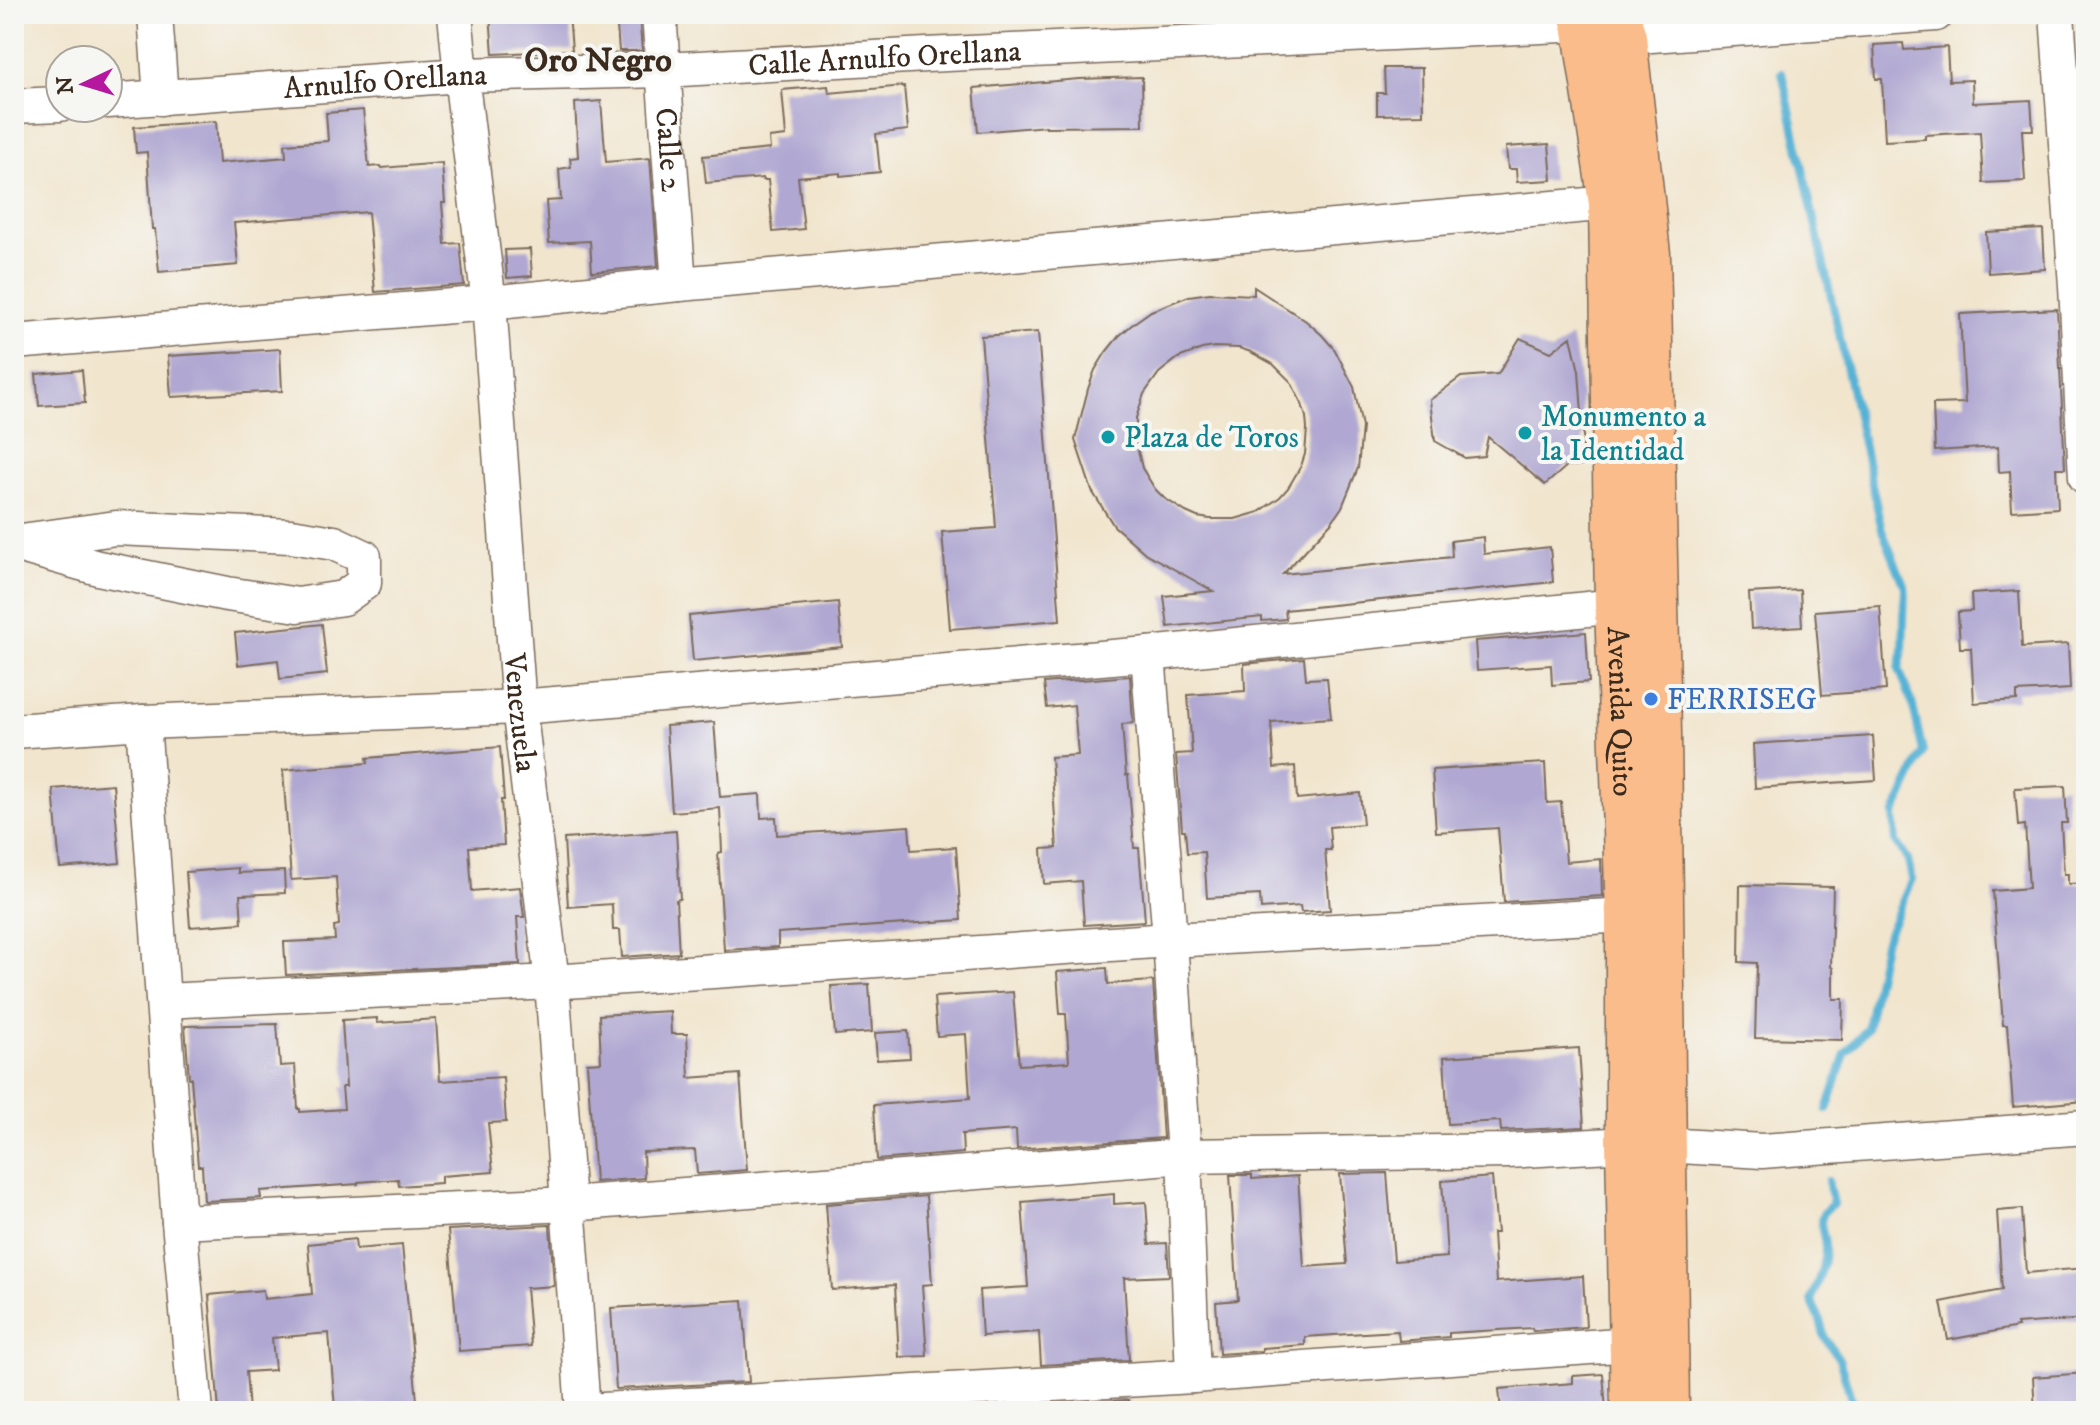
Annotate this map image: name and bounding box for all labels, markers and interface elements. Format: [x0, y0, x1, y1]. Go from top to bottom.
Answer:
street label: Calle Arnulfo Orellana [747, 34, 1022, 85]
district label: Oro Negro [524, 40, 672, 82]
north arrow [44, 44, 124, 124]
street label: Arnulfo Orellana [282, 57, 488, 108]
text: N [51, 75, 80, 95]
street label: Calle 2 [646, 106, 689, 193]
place label: Monumento a la Identidad [1541, 399, 1707, 470]
place label: Plaza de Toros [1124, 420, 1299, 457]
marker: Monumento a la Identidad [1516, 424, 1534, 442]
marker: Plaza de Toros [1099, 428, 1117, 446]
street label: Avenida Quito [1598, 626, 1641, 797]
street label: Venezuela [495, 651, 544, 775]
place label: FERRISEG [1667, 682, 1817, 719]
marker: FERRISEG [1642, 690, 1660, 708]

